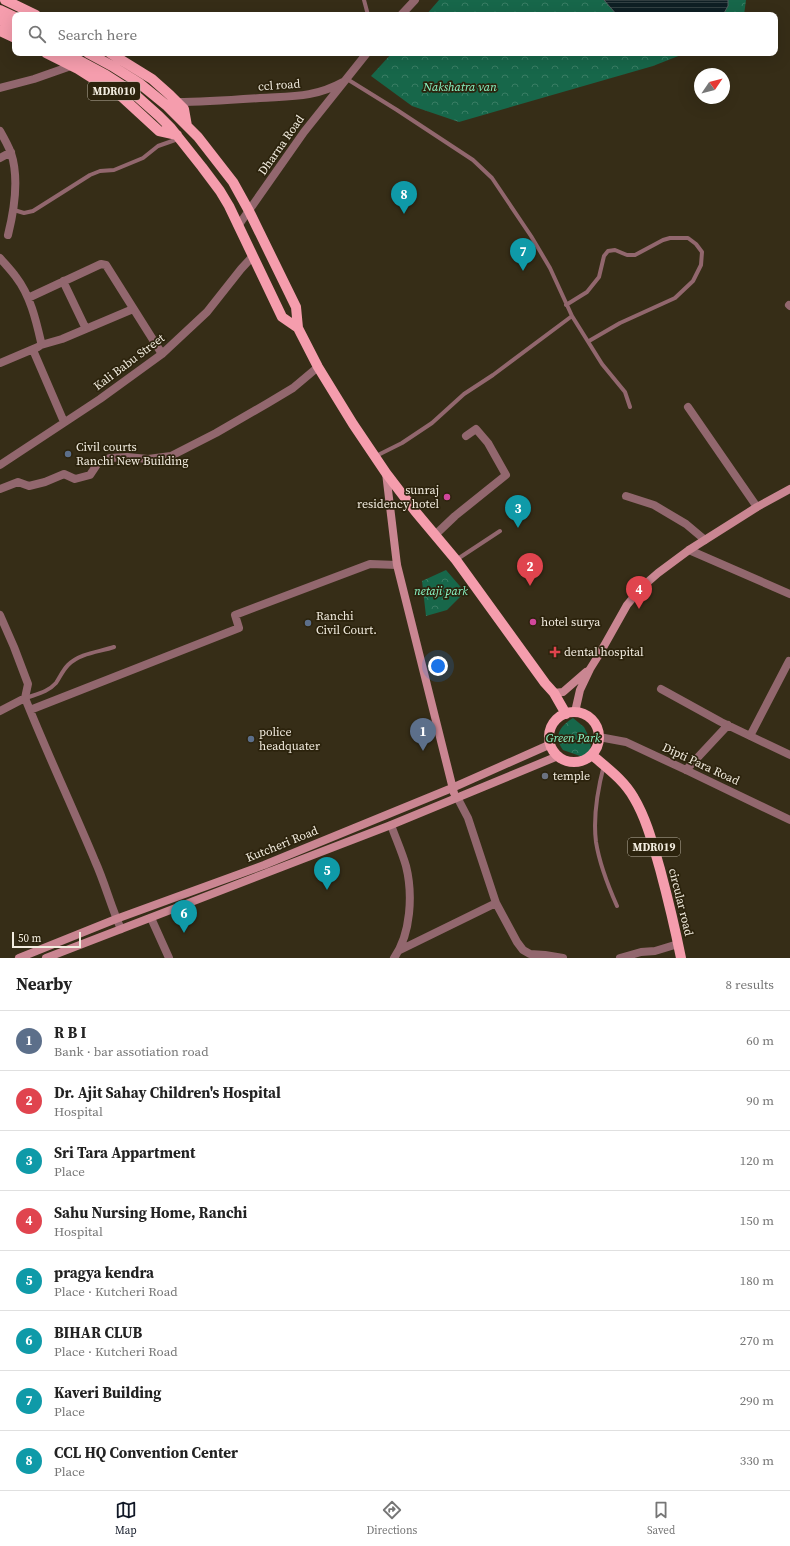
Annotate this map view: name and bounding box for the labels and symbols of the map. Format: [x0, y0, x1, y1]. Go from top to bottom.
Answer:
north arrow [694, 68, 730, 104]
street label: ccl road [257, 76, 301, 94]
park label: Nakshatra van [422, 79, 497, 95]
road number: MDR010 [88, 82, 140, 100]
street label: Dharna Road [254, 112, 308, 178]
pin: 8 [391, 181, 417, 214]
pin: 7 [510, 238, 536, 271]
street label: Kali Babu Street [90, 330, 168, 394]
place label: Civil courts Ranchi New Building [76, 439, 188, 469]
marker: Civil courts Ranchi New Building [63, 449, 73, 459]
place label: sunraj residency hotel [357, 482, 439, 512]
marker: sunraj residency hotel [442, 492, 452, 502]
pin: 3 [505, 495, 531, 528]
pin: 2 [517, 553, 543, 586]
pin: 4 [626, 576, 652, 609]
park label: netaji park [414, 583, 468, 599]
place label: Ranchi Civil Court. [316, 608, 377, 638]
place label: hotel surya [541, 614, 601, 630]
marker: hotel surya [528, 617, 538, 627]
marker: Ranchi Civil Court. [303, 618, 313, 628]
place label: dental hospital [564, 644, 644, 660]
marker: dental hospital [549, 646, 561, 658]
your location [428, 656, 448, 676]
pin: 1 [410, 718, 436, 751]
place label: police headquater [259, 724, 320, 754]
park label: Green Park [546, 730, 601, 746]
marker: police headquater [246, 734, 256, 744]
street label: Dipti Para Road [660, 739, 742, 789]
place label: temple [553, 768, 590, 784]
marker: temple [540, 771, 550, 781]
street label: Kutcheri Road [244, 822, 321, 866]
road number: MDR019 [628, 838, 680, 856]
pin: 5 [314, 857, 340, 890]
street label: circular road [665, 867, 697, 938]
pin: 6 [171, 900, 197, 933]
scale bar [12, 930, 81, 949]

